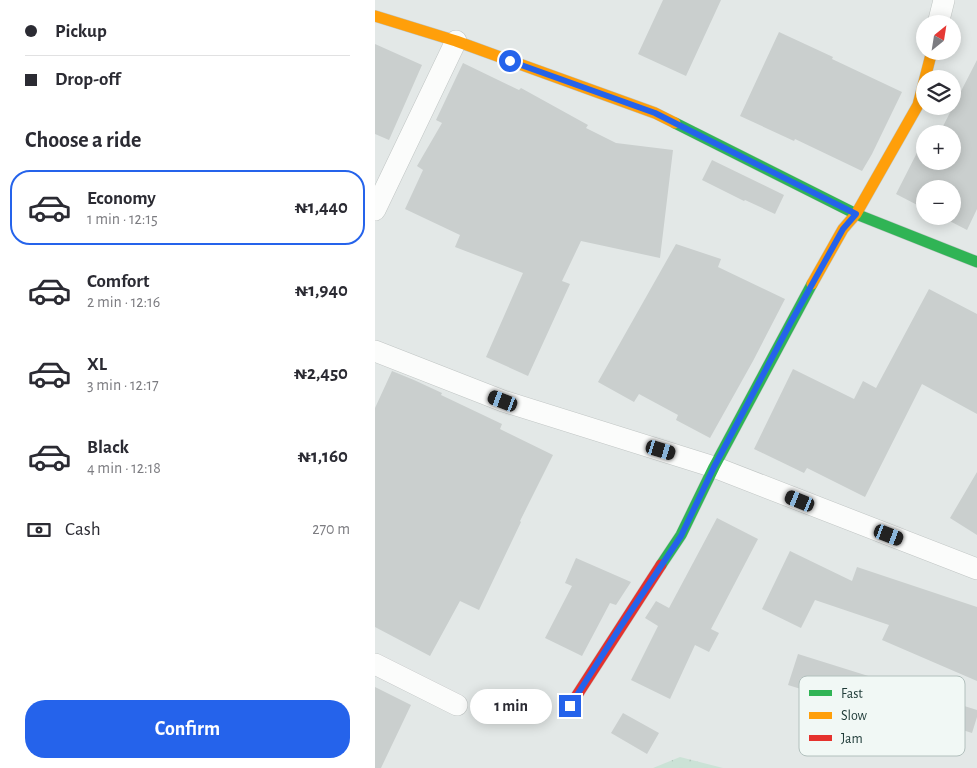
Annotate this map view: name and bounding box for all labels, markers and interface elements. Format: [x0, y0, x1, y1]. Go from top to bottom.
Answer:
north arrow [916, 15, 961, 60]
map controls [916, 15, 961, 225]
text: Pickup [55, 22, 107, 41]
route start [499, 50, 521, 72]
text: Drop-off [55, 70, 120, 89]
button: layers [916, 70, 961, 115]
button: + [916, 125, 961, 170]
text: Choose a ride [25, 129, 141, 151]
button: − [916, 180, 961, 225]
icon: car [27, 185, 72, 230]
text: Economy [87, 189, 156, 208]
text: ₦1,440 [294, 198, 348, 217]
text: 1 min · 12:15 [87, 211, 158, 227]
icon: car [27, 268, 72, 313]
text: Comfort [87, 272, 149, 291]
text: ₦1,940 [295, 281, 348, 300]
text: 2 min · 12:16 [87, 294, 160, 310]
icon: car [27, 351, 72, 396]
text: XL [87, 355, 107, 374]
text: ₦2,450 [294, 364, 348, 383]
text: 3 min · 12:17 [87, 377, 159, 393]
car [486, 389, 519, 413]
icon: car [27, 434, 72, 479]
text: Black [87, 438, 129, 457]
car [644, 438, 677, 462]
text: ₦1,160 [297, 447, 348, 466]
text: 4 min · 12:18 [87, 460, 161, 476]
car [783, 488, 816, 514]
icon: cash [25, 516, 53, 544]
text: Cash [65, 520, 101, 539]
text: 270 m [312, 521, 350, 537]
car [872, 523, 905, 547]
legend [799, 676, 965, 756]
text: Fast [841, 687, 863, 701]
callout: 1 min [470, 688, 553, 724]
route end [559, 695, 581, 717]
text: 1 min [494, 698, 528, 714]
button: Confirm [25, 700, 350, 758]
text: Slow [841, 709, 868, 723]
text: Jam [841, 732, 863, 746]

